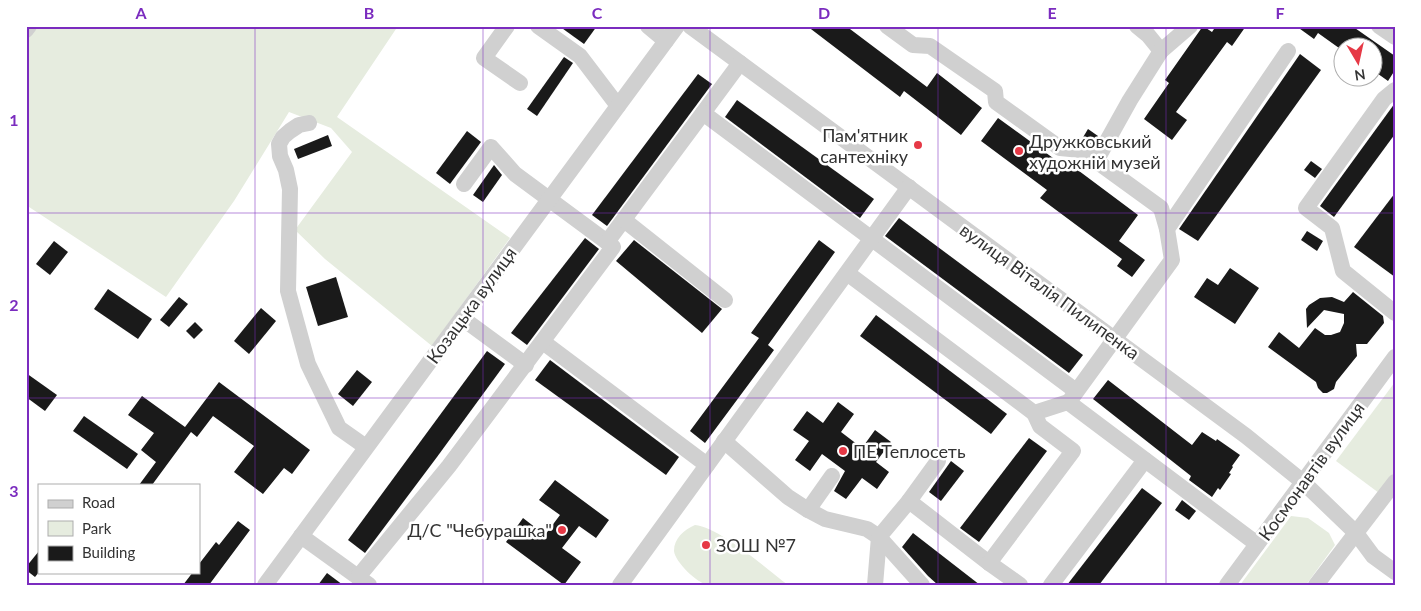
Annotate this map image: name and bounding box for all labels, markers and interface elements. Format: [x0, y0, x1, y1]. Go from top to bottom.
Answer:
text: A [134, 3, 147, 22]
text: B [364, 3, 374, 22]
text: C [592, 3, 603, 22]
text: D [818, 3, 830, 22]
text: E [1047, 3, 1057, 22]
text: F [1275, 3, 1285, 22]
north arrow [1334, 38, 1384, 88]
text: N [1353, 66, 1367, 85]
text: 1 [9, 110, 19, 129]
place label: Пам'ятник сантехніку [820, 124, 909, 167]
place label: Дружковський художній музей [1029, 130, 1161, 173]
marker: Пам'ятник сантехніку [912, 139, 924, 151]
marker: Дружковський художній музей [1013, 145, 1025, 157]
street label: вулиця Віталія Пилипенка [956, 218, 1144, 364]
street label: Козацька вулиця [421, 242, 521, 368]
text: 2 [9, 295, 19, 314]
street label: Космонавтів вулиця [1253, 397, 1369, 545]
place label: ПЕ Теплосеть [853, 440, 966, 462]
marker: ПЕ Теплосеть [837, 445, 849, 457]
text: 3 [9, 481, 19, 500]
legend [38, 484, 200, 574]
text: Road [82, 493, 115, 511]
text: Park [82, 519, 112, 537]
place label: Д/С "Чебурашка" [407, 519, 552, 541]
marker: Д/С "Чебурашка" [556, 524, 568, 536]
place label: ЗОШ №7 [716, 534, 796, 556]
marker: ЗОШ №7 [700, 539, 712, 551]
text: Building [82, 543, 135, 561]

